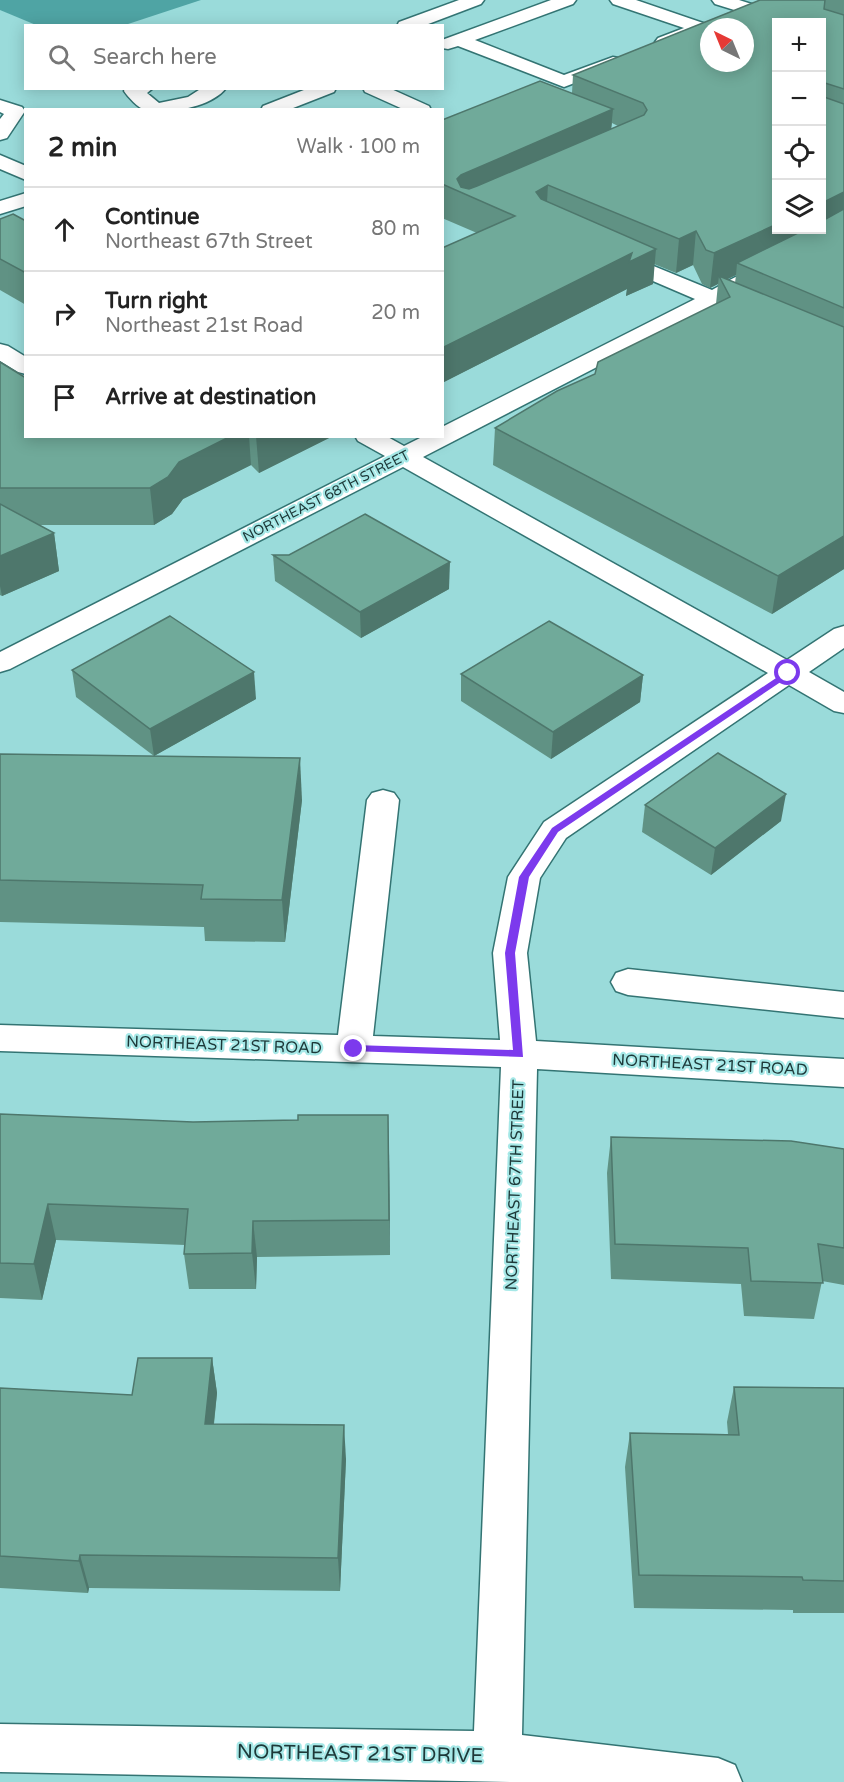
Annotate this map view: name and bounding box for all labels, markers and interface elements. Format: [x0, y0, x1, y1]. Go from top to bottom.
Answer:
north arrow [700, 18, 754, 72]
map controls [772, 18, 826, 234]
button: + [772, 18, 826, 72]
search box [24, 24, 444, 90]
icon: search [45, 41, 78, 74]
text: Search here [93, 44, 217, 70]
button: − [772, 72, 826, 126]
button: locate [772, 126, 826, 180]
text: 2 min [48, 132, 117, 163]
text: Walk · 100 m [297, 135, 420, 159]
button: layers [772, 180, 826, 234]
text: Continue [105, 204, 200, 230]
icon: ahead [48, 213, 81, 246]
text: 80 m [371, 217, 420, 241]
text: Northeast 67th Street [105, 230, 313, 254]
text: Turn right [105, 288, 207, 314]
icon: right [48, 297, 81, 330]
text: 20 m [371, 301, 420, 325]
text: Northeast 21st Road [105, 314, 303, 338]
icon: arrive [48, 381, 81, 414]
text: Arrive at destination [105, 384, 316, 410]
street label: NORTHEAST 68TH STREET [240, 446, 413, 545]
route start [774, 659, 800, 685]
street label: NORTHEAST 21ST ROAD [126, 1032, 322, 1058]
route end [340, 1035, 366, 1061]
street label: NORTHEAST 21ST ROAD [612, 1050, 808, 1080]
street label: NORTHEAST 67TH STREET [501, 1079, 529, 1291]
street label: NORTHEAST 21ST DRIVE [237, 1740, 483, 1768]

